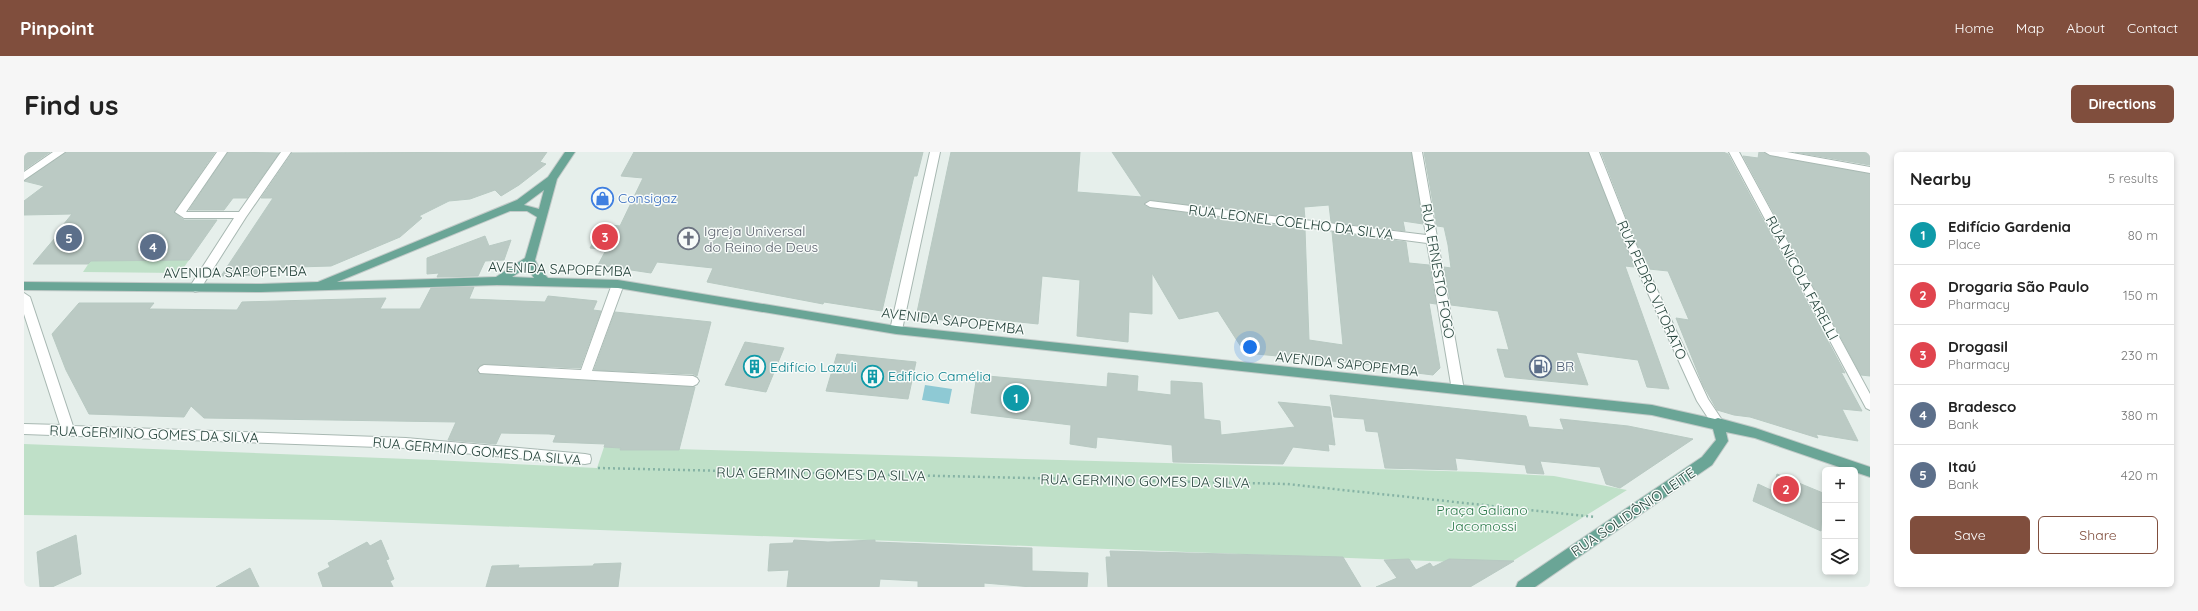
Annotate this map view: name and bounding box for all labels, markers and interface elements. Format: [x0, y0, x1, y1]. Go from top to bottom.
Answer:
text: Pinpoint [20, 16, 95, 40]
text: Home [1955, 19, 1994, 37]
text: Map [2016, 19, 2044, 37]
text: About [2066, 19, 2105, 37]
text: Contact [2127, 19, 2178, 37]
button: Directions [2071, 85, 2174, 123]
text: Find us [24, 87, 118, 122]
text: Nearby [1910, 168, 1971, 189]
text: 5 results [2108, 170, 2158, 186]
shop icon: Consigaz [590, 185, 616, 211]
place label: Consigaz [618, 189, 677, 207]
street label: RUA LEONEL COELHO DA SILVA [1187, 200, 1395, 244]
street label: RUA ERNESTO FOGO [1417, 202, 1459, 340]
street label: RUA NICOLA FARELLI [1762, 213, 1842, 343]
text: Edifício Gardenia [1948, 217, 2071, 236]
street label: RUA PEDRO VITORATO [1613, 218, 1691, 363]
pin: 3 [592, 222, 618, 252]
place label: Igreja Universal do Reino de Deus [704, 222, 818, 256]
pin: 5 [56, 223, 82, 253]
church icon: Igreja Universal do Reino de Deus [675, 226, 701, 252]
text: 1 [1920, 227, 1926, 243]
text: 80 m [2128, 227, 2158, 243]
pin: 4 [140, 232, 166, 262]
text: Place [1948, 236, 1981, 252]
street label: AVENIDA SAPOPEMBA [488, 257, 632, 281]
street label: AVENIDA SAPOPEMBA [163, 262, 307, 282]
text: Drogaria São Paulo [1948, 277, 2089, 296]
text: 2 [1919, 287, 1927, 303]
text: 150 m [2123, 287, 2158, 303]
text: Pharmacy [1948, 296, 2010, 312]
street label: AVENIDA SAPOPEMBA [881, 303, 1025, 339]
your location [1240, 337, 1260, 357]
text: Drogasil [1948, 337, 2008, 356]
text: 3 [1920, 347, 1926, 363]
text: 230 m [2121, 347, 2158, 363]
street label: AVENIDA SAPOPEMBA [1275, 348, 1419, 380]
fuel station icon: BR [1528, 353, 1554, 379]
building icon: Edifício Lazuli [742, 354, 768, 380]
text: Pharmacy [1948, 356, 2010, 372]
place label: BR [1556, 357, 1575, 375]
place label: Edifício Lazuli [770, 358, 857, 376]
building icon: Edifício Camélia [859, 363, 885, 389]
place label: Edifício Camélia [888, 367, 991, 385]
pin: 1 [1003, 383, 1029, 413]
text: Bradesco [1948, 397, 2016, 416]
text: 4 [1919, 407, 1927, 423]
text: 380 m [2121, 407, 2158, 423]
text: Bank [1948, 416, 1979, 432]
street label: RUA GERMINO GOMES DA SILVA [49, 421, 259, 447]
street label: RUA GERMINO GOMES DA SILVA [372, 433, 582, 469]
text: Itaú [1948, 457, 1976, 476]
street label: RUA GERMINO GOMES DA SILVA [716, 463, 926, 485]
street label: RUA SOLIDÔNIO LEITE [1567, 464, 1699, 560]
map controls [1822, 467, 1858, 575]
button: + [1822, 467, 1858, 503]
text: 5 [1919, 467, 1927, 483]
text: 420 m [2121, 467, 2158, 483]
street label: RUA GERMINO GOMES DA SILVA [1040, 470, 1250, 492]
pin: 2 [1773, 474, 1799, 504]
text: Bank [1948, 476, 1979, 492]
park label: Praça Galiano Jacomossi [1436, 501, 1528, 535]
button: − [1822, 503, 1858, 539]
button: Save [1910, 516, 2030, 554]
button: Share [2038, 516, 2158, 554]
button: layers [1822, 539, 1858, 575]

